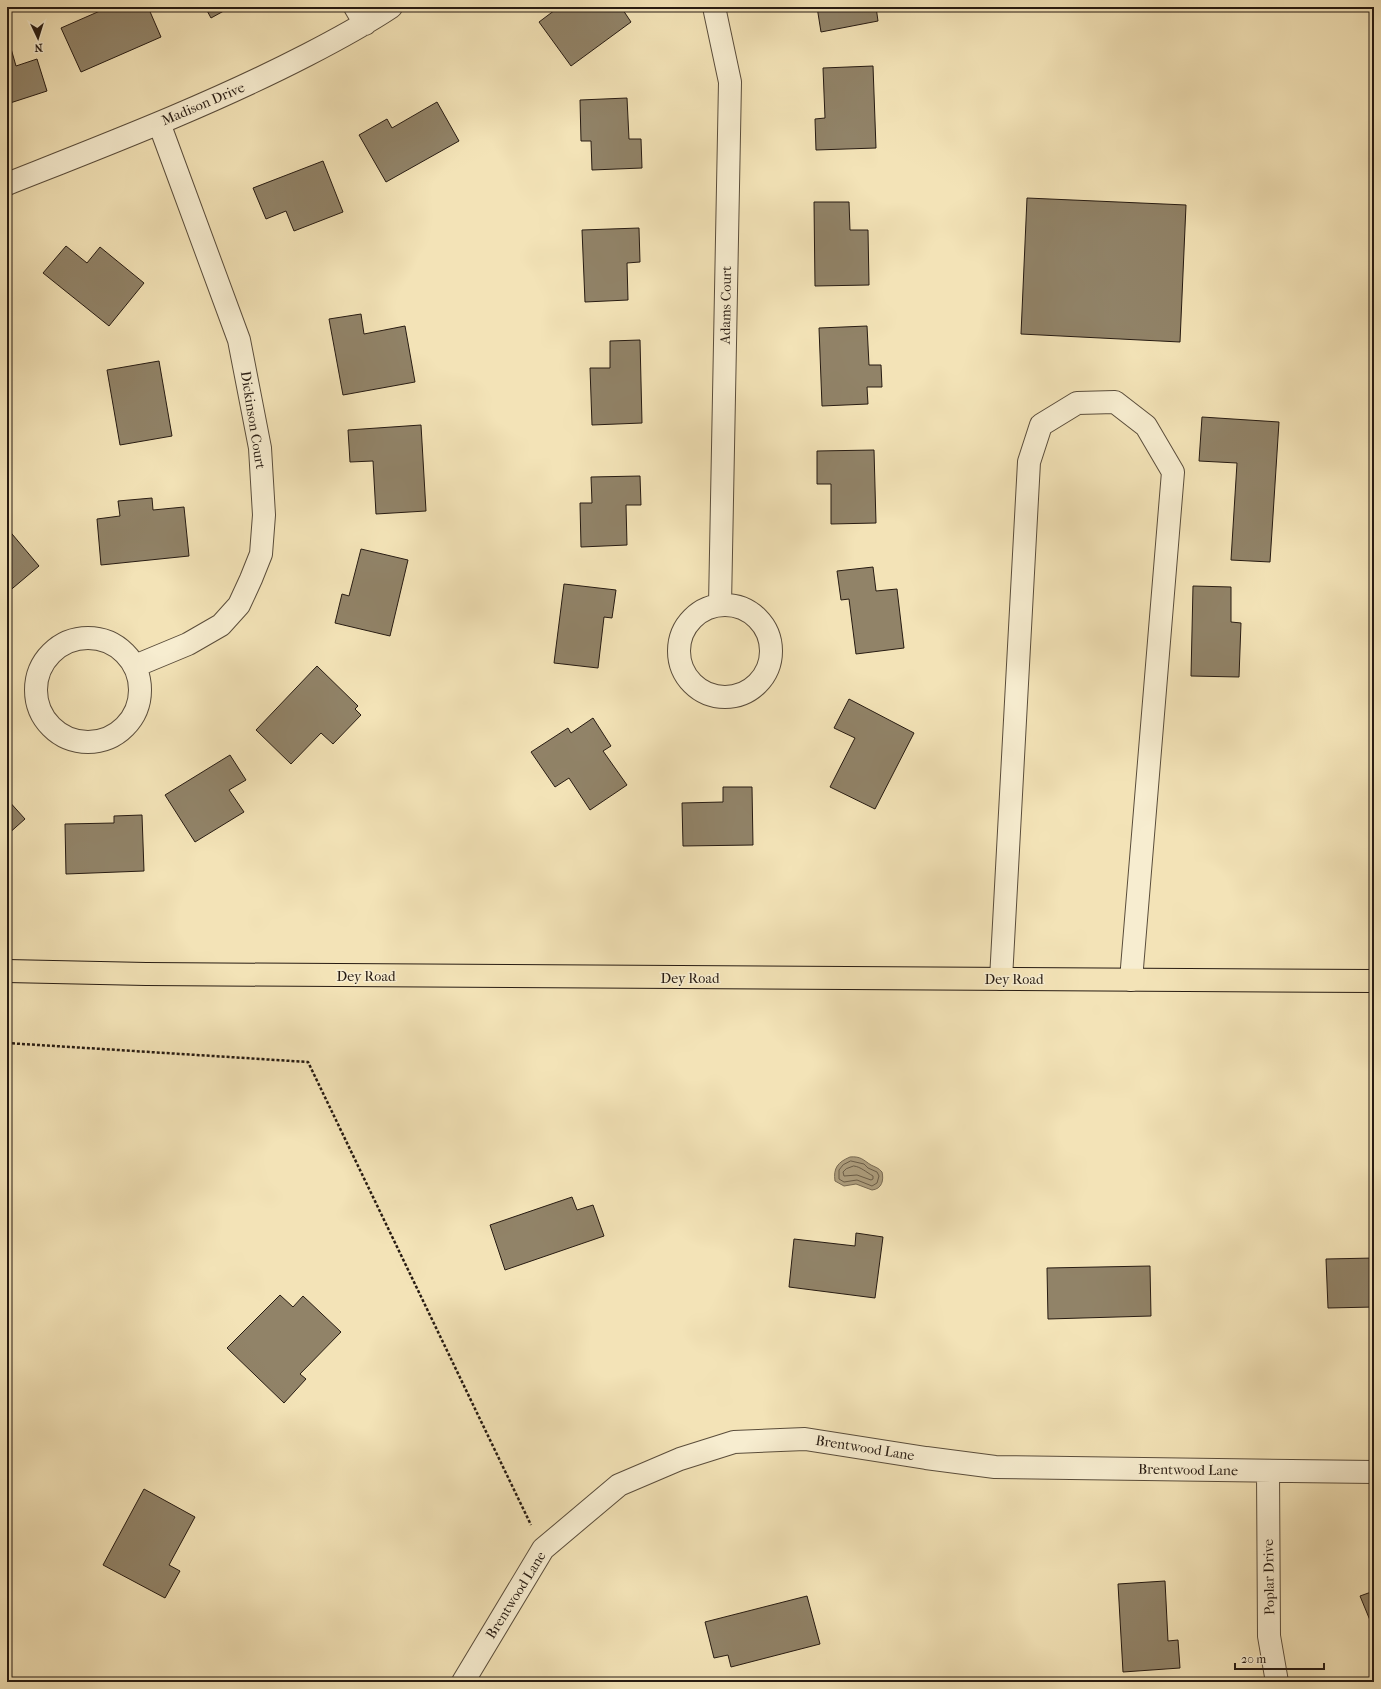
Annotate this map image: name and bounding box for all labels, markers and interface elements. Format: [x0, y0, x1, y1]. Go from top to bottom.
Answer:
north arrow [18, 18, 58, 58]
text: N [33, 41, 43, 54]
street label: Madison Drive [159, 79, 247, 129]
street label: Adams Court [717, 266, 735, 345]
street label: Dickinson Court [237, 370, 269, 470]
street label: Dey Road [336, 968, 396, 985]
street label: Dey Road [660, 970, 720, 987]
street label: Dey Road [984, 971, 1044, 988]
street label: Brentwood Lane [814, 1432, 916, 1464]
street label: Brentwood Lane [1138, 1461, 1238, 1479]
street label: Poplar Drive [1260, 1539, 1278, 1615]
street label: Brentwood Lane [482, 1548, 550, 1642]
scale bar [1235, 1645, 1324, 1671]
text: 20 m [1241, 1652, 1266, 1666]

